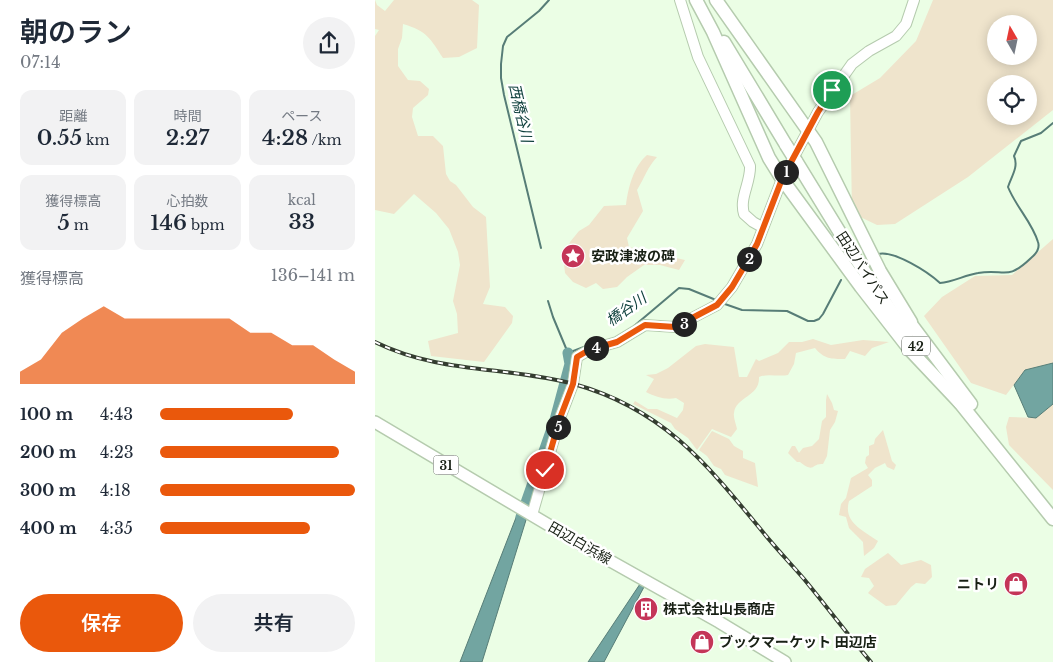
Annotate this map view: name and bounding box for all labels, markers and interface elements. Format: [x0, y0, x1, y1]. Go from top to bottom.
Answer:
text: 朝のラン [20, 15, 132, 50]
north arrow [987, 15, 1037, 65]
map controls [987, 15, 1037, 125]
button: share [303, 17, 355, 69]
text: 07:14 [20, 52, 61, 72]
pin [811, 69, 853, 111]
button: locate [987, 75, 1037, 125]
icon: arrive [818, 76, 846, 104]
water label: 西橋谷川 [505, 82, 537, 146]
text: 距離 [59, 107, 87, 125]
text: 時間 [173, 107, 201, 125]
text: ペース [281, 107, 322, 125]
text: 0.55 [37, 125, 82, 151]
text: 2:27 [166, 125, 209, 151]
text: 4:28 [262, 125, 308, 151]
text: km [82, 131, 110, 149]
text: /km [308, 131, 342, 149]
pin: 1 [773, 160, 799, 184]
text: 1 [783, 163, 790, 181]
text: kcal [288, 191, 316, 209]
text: 獲得標高 [45, 192, 101, 210]
text: 心拍数 [166, 192, 208, 210]
text: 33 [289, 209, 315, 235]
text: 5 [57, 210, 70, 236]
text: 146 [150, 210, 187, 236]
text: m [70, 216, 89, 234]
text: bpm [187, 216, 225, 234]
street label: 田辺バイパス [833, 228, 893, 308]
place icon: 安政津波の碑 [560, 243, 586, 269]
pin: 2 [737, 246, 761, 272]
place label: 安政津波の碑 [591, 247, 675, 265]
text: 2 [745, 250, 754, 268]
text: 136–141 m [271, 265, 355, 285]
text: 獲得標高 [20, 268, 84, 288]
water label: 橋谷川 [602, 287, 652, 330]
pin: 3 [671, 312, 697, 336]
text: 3 [680, 315, 689, 333]
pin: 4 [583, 336, 609, 360]
road number: 42 [902, 336, 930, 356]
text: 4 [592, 339, 601, 357]
text: 100 m [20, 404, 73, 424]
text: 4:43 [100, 404, 133, 424]
pin: 5 [545, 414, 571, 440]
text: 5 [554, 418, 563, 436]
text: 200 m [20, 442, 77, 462]
text: 4:23 [100, 442, 134, 462]
pin [524, 449, 566, 491]
road number: 31 [433, 456, 459, 474]
icon: check [531, 456, 559, 484]
text: 300 m [20, 480, 76, 500]
text: 4:18 [100, 480, 131, 500]
text: 400 m [20, 518, 77, 538]
text: 4:35 [100, 518, 133, 538]
street label: 田辺白浜線 [545, 518, 615, 568]
shop icon: ニトリ [1003, 571, 1029, 597]
place label: ニトリ [957, 575, 999, 593]
button: 保存 [20, 594, 183, 652]
button: 共有 [193, 594, 355, 652]
building icon: 株式会社山長商店 [633, 596, 659, 622]
place label: 株式会社山長商店 [663, 600, 775, 618]
shop icon: ブックマーケット 田辺店 [689, 629, 715, 655]
place label: ブックマーケット 田辺店 [719, 633, 877, 651]

